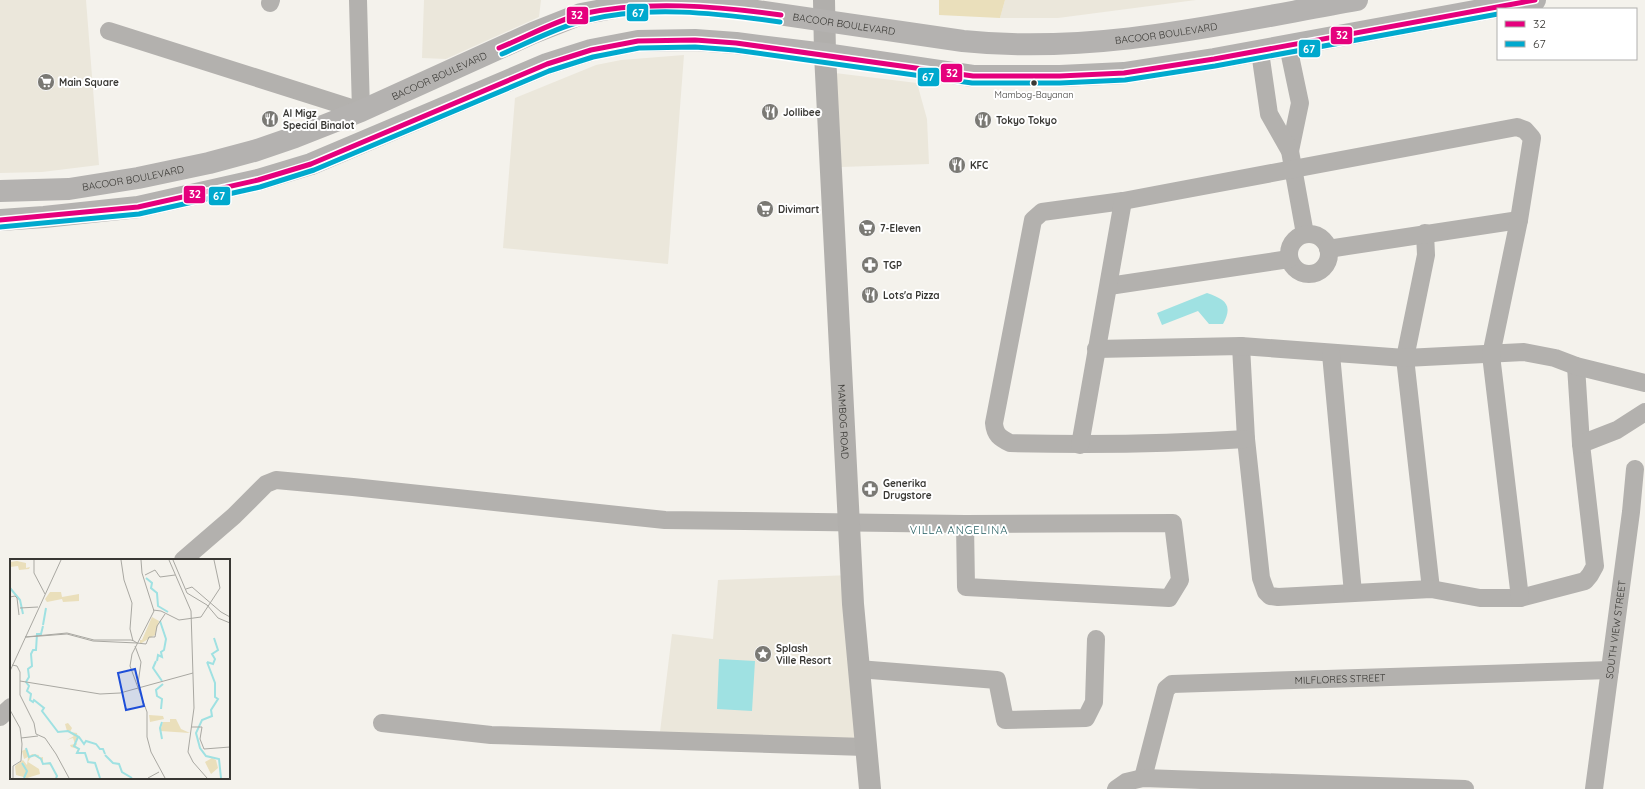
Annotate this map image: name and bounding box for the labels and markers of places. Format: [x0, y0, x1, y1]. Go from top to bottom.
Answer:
supermarket icon: Main Square [36, 72, 56, 92]
place label: Main Square [59, 76, 119, 89]
marker: Mambog-Bayanan [1029, 78, 1039, 88]
place label: Mambog-Bayanan [995, 89, 1073, 100]
restaurant icon: Jollibee [760, 102, 780, 122]
place label: Jollibee [783, 106, 821, 119]
place label: Al Migz Special Binalot [283, 107, 355, 132]
restaurant icon: Al Migz Special Binalot [260, 109, 280, 129]
restaurant icon: Tokyo Tokyo [973, 110, 993, 130]
place label: Tokyo Tokyo [996, 114, 1057, 127]
restaurant icon: KFC [947, 155, 967, 175]
place label: KFC [970, 159, 989, 172]
supermarket icon: Divimart [755, 199, 775, 219]
place label: Divimart [778, 203, 819, 216]
supermarket icon: 7-Eleven [857, 218, 877, 238]
place label: 7-Eleven [880, 222, 921, 235]
pharmacy icon: TGP [860, 255, 880, 275]
place label: TGP [883, 259, 902, 272]
restaurant icon: Lots'a Pizza [860, 285, 880, 305]
place label: Lots'a Pizza [883, 289, 940, 302]
place label: Generika Drugstore [883, 477, 932, 502]
pharmacy icon: Generika Drugstore [860, 479, 880, 499]
place label: Splash Ville Resort [776, 642, 831, 667]
place icon: Splash Ville Resort [753, 644, 773, 664]

